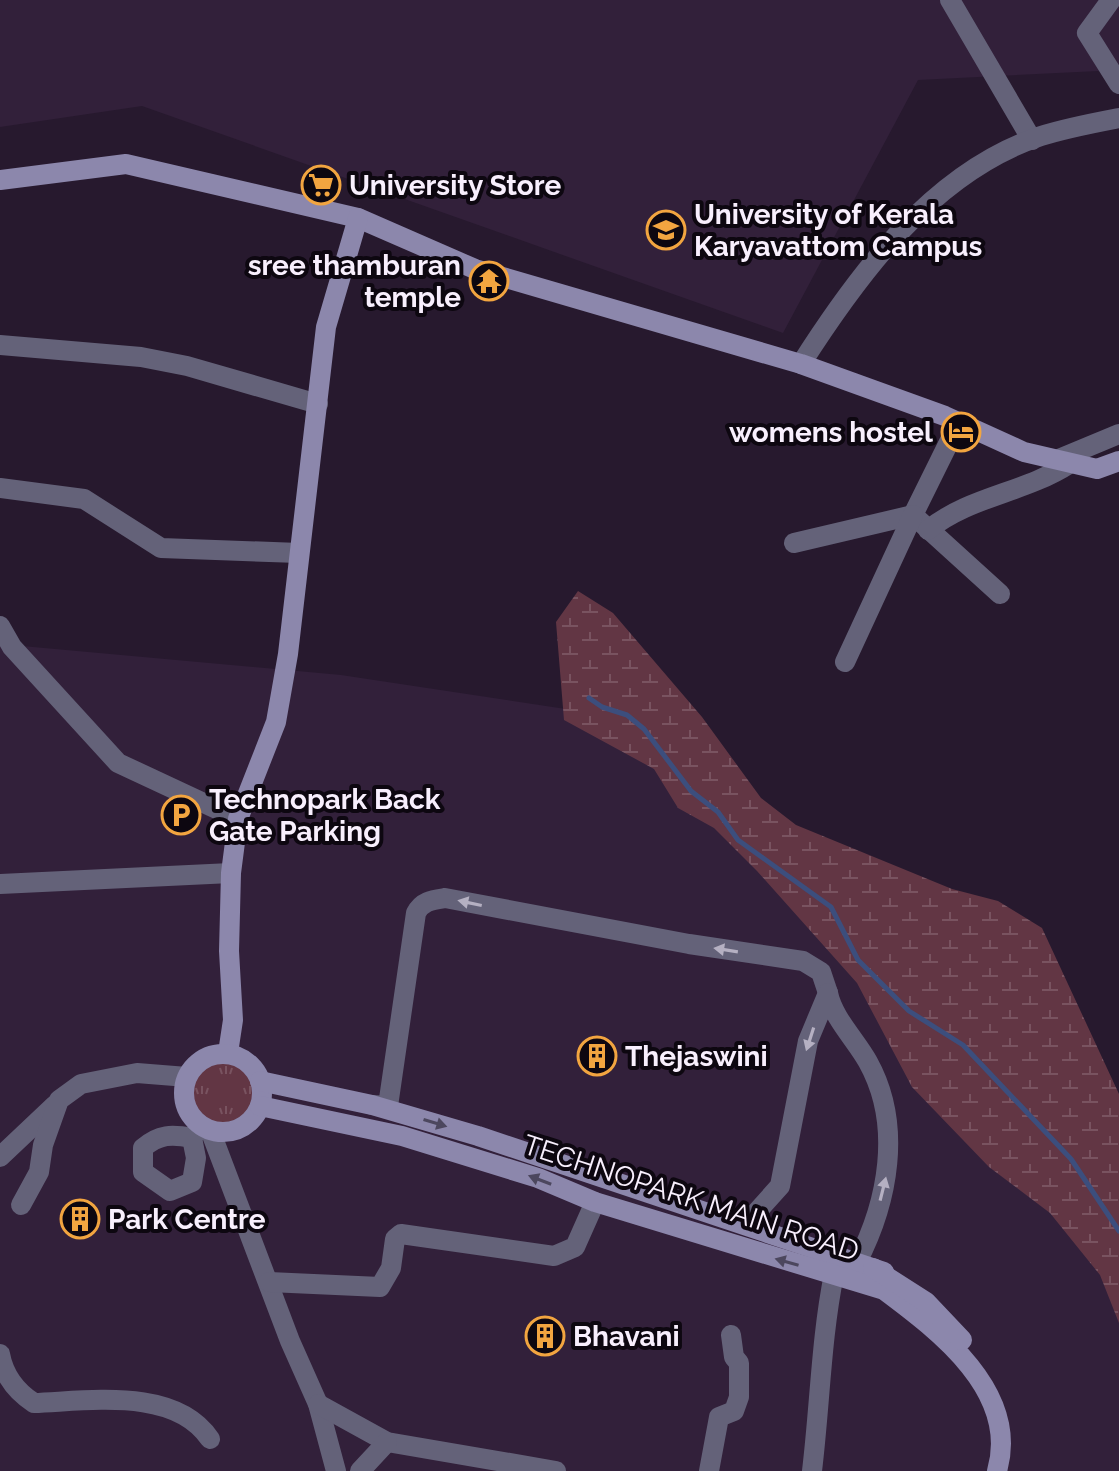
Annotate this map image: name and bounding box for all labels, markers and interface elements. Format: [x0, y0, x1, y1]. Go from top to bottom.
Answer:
supermarket icon: University Store [300, 164, 342, 206]
place label: University Store [349, 169, 561, 202]
place label: University of Kerala Karyavattom Campus [694, 198, 982, 263]
school or university icon: University of Kerala Karyavattom Campus [645, 209, 687, 251]
place label: sree thamburan temple [248, 249, 461, 314]
temple icon: sree thamburan temple [468, 260, 510, 302]
hotel icon: womens hostel [940, 411, 982, 453]
place label: womens hostel [729, 416, 933, 449]
place label: Technopark Back Gate Parking [209, 783, 441, 848]
parking icon: Technopark Back Gate Parking [160, 794, 202, 836]
one-way arrow [457, 896, 482, 909]
one-way arrow [713, 944, 738, 956]
one-way arrow [803, 1027, 816, 1051]
building icon: Thejaswini [576, 1035, 618, 1077]
place label: Thejaswini [625, 1040, 768, 1073]
one-way arrow [423, 1117, 447, 1130]
street label: TECHNOPARK MAIN ROAD [519, 1128, 863, 1268]
one-way arrow [528, 1173, 552, 1186]
one-way arrow [877, 1177, 890, 1202]
building icon: Park Centre [59, 1198, 101, 1240]
place label: Park Centre [108, 1203, 266, 1236]
one-way arrow [774, 1255, 798, 1268]
building icon: Bhavani [524, 1315, 566, 1357]
place label: Bhavani [573, 1320, 680, 1353]

